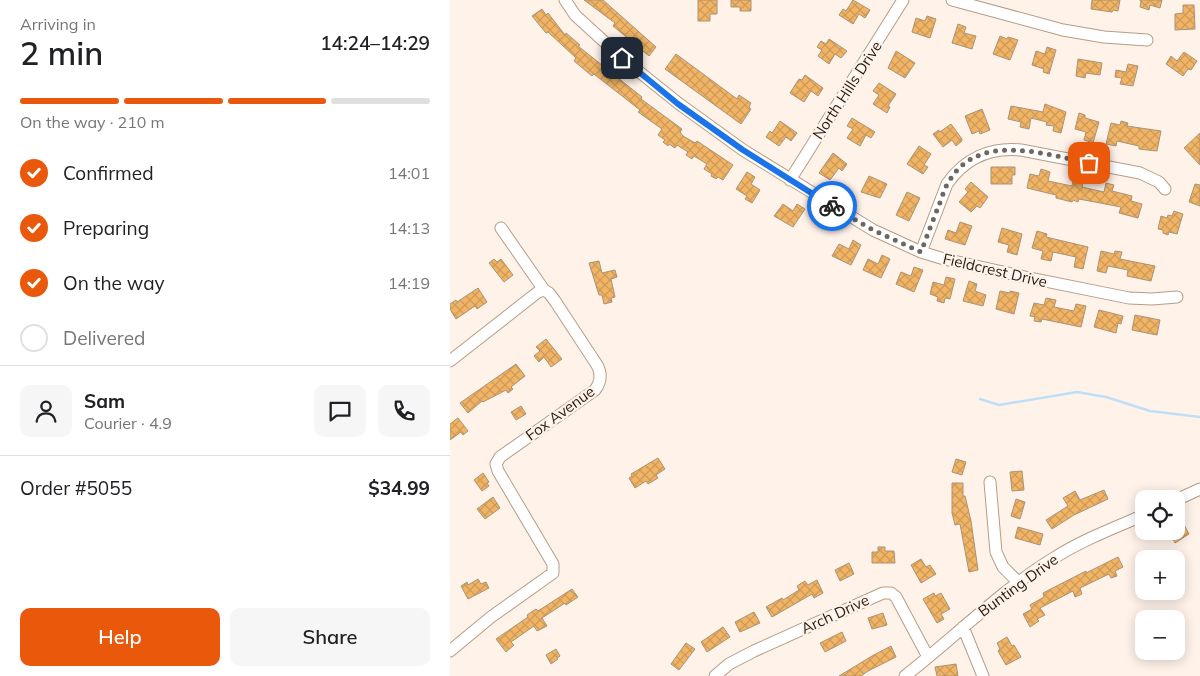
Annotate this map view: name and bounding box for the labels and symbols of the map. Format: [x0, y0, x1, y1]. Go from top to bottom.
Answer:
pin [601, 37, 643, 79]
street label: North Hills Drive [808, 37, 886, 143]
pin [1068, 142, 1110, 184]
courier [807, 181, 857, 231]
street label: Fieldcrest Drive [941, 249, 1049, 291]
street label: Fox Avenue [522, 382, 598, 444]
street label: Bunting Drive [974, 550, 1062, 620]
street label: Arch Drive [798, 590, 872, 638]

